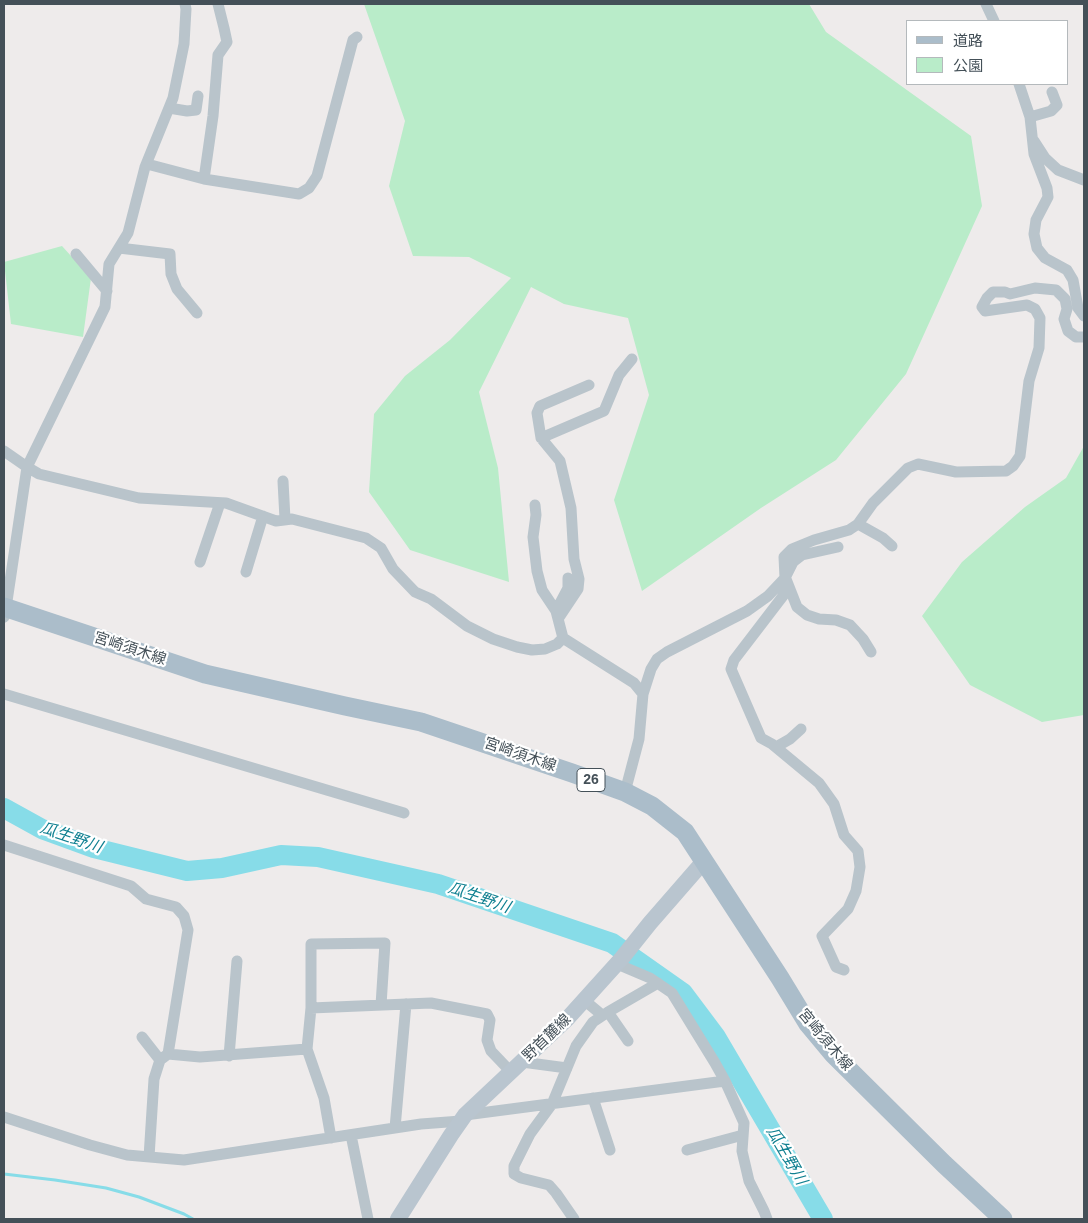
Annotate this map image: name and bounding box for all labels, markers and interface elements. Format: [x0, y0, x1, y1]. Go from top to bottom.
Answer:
legend [906, 20, 1068, 85]
text: 道路 [953, 32, 983, 49]
text: 公園 [953, 57, 983, 74]
street label: 宮崎須木線 [92, 629, 168, 669]
street label: 宮崎須木線 [482, 734, 558, 776]
road number: 26 [577, 768, 605, 792]
water label: 瓜生野川 [38, 819, 104, 857]
water label: 瓜生野川 [446, 879, 512, 917]
street label: 宮崎須木線 [794, 1005, 856, 1075]
street label: 野首麓線 [519, 1011, 575, 1065]
water label: 瓜生野川 [762, 1123, 810, 1189]

